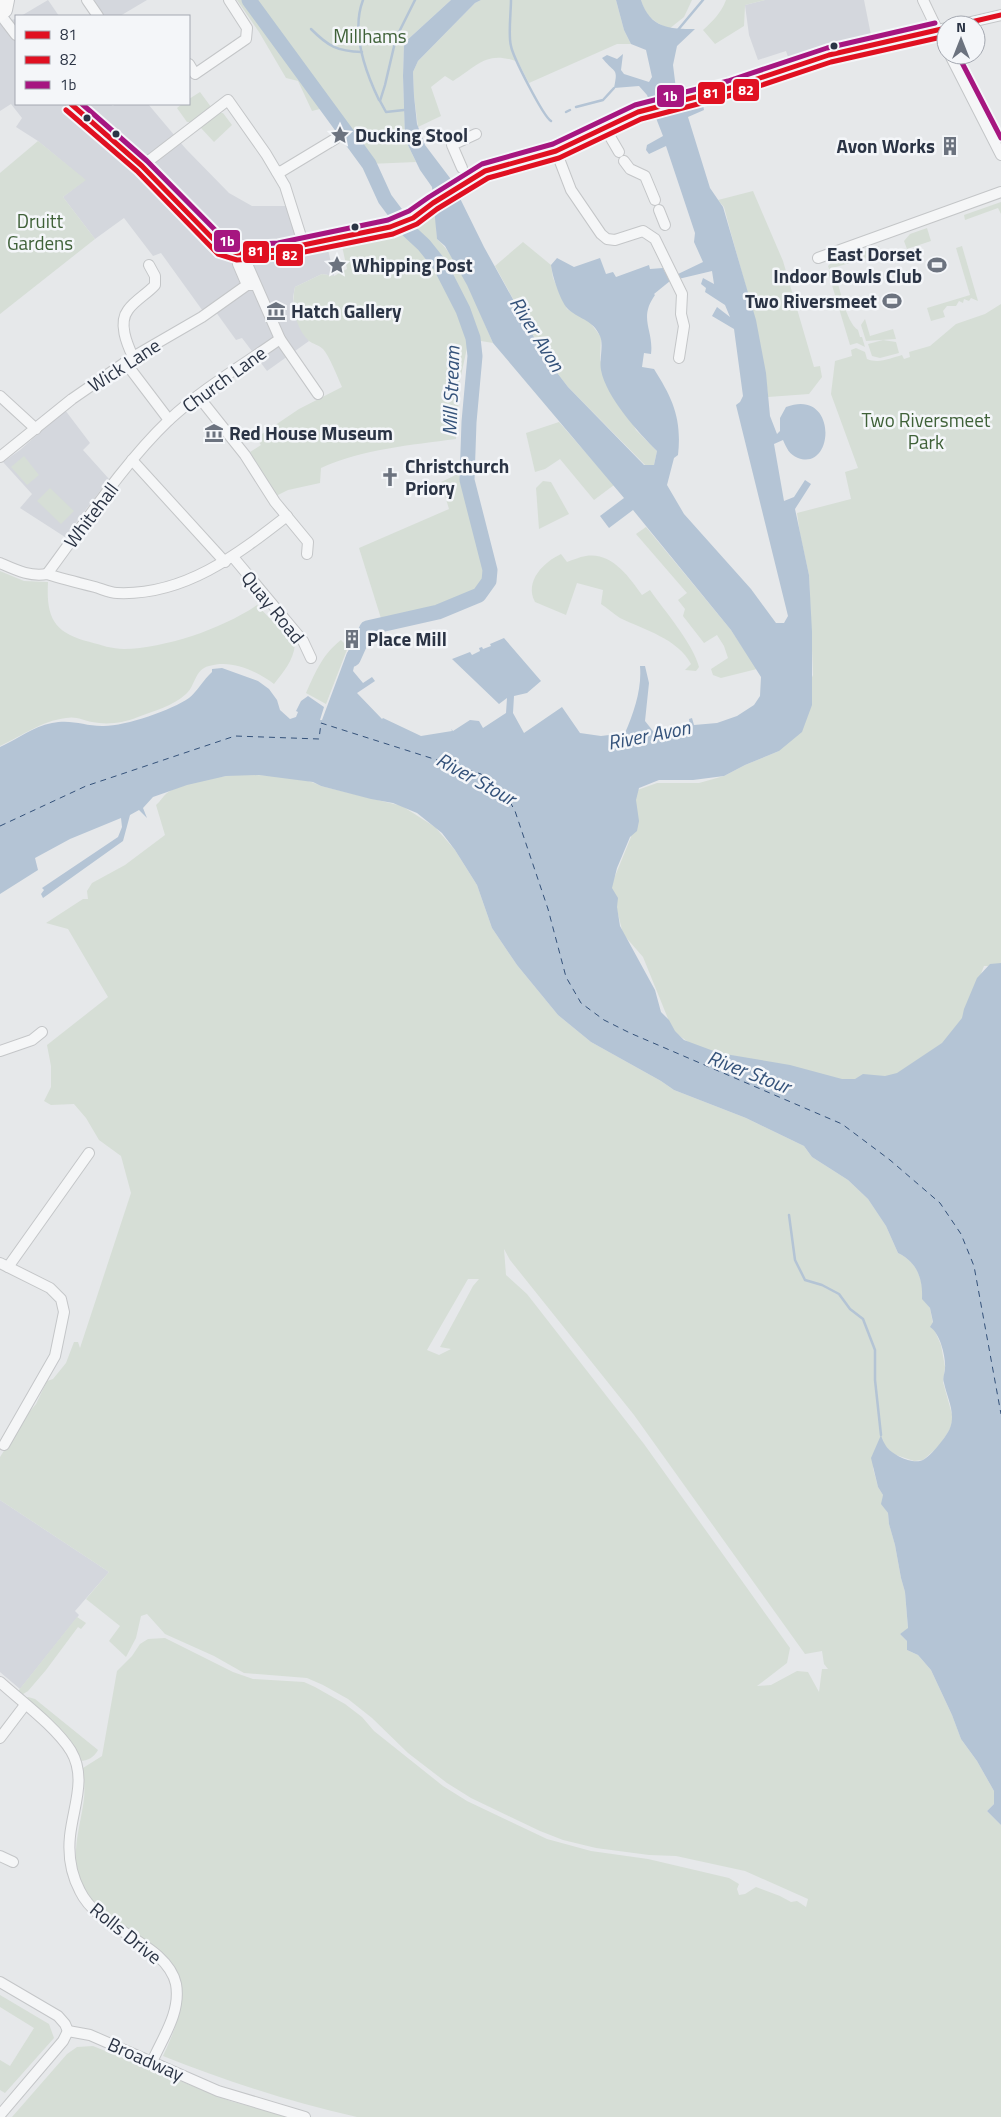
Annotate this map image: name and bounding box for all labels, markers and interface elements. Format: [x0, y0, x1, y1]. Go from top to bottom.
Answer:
legend [15, 15, 190, 105]
north arrow [936, 15, 986, 65]
text: N [956, 16, 966, 37]
park label: Millhams [333, 21, 407, 50]
text: 81 [60, 23, 77, 46]
unlabelled marker [829, 41, 839, 51]
text: 82 [60, 48, 77, 71]
text: 1b [60, 73, 76, 96]
line badge: 82 [732, 78, 760, 102]
text: 82 [738, 79, 754, 100]
line badge: 81 [697, 81, 726, 105]
text: 81 [703, 82, 719, 103]
line badge: 1b [656, 84, 685, 108]
text: 1b [662, 85, 678, 106]
unlabelled marker [82, 113, 92, 123]
place label: Ducking Stool [355, 120, 468, 149]
place icon: Ducking Stool [329, 124, 351, 146]
unlabelled marker [111, 129, 121, 139]
place label: Avon Works [836, 131, 935, 160]
building icon: Avon Works [939, 135, 961, 157]
park label: Druitt Gardens [7, 206, 73, 257]
unlabelled marker [350, 222, 360, 232]
line badge: 1b [213, 229, 241, 253]
text: 1b [219, 230, 235, 251]
place label: East Dorset Indoor Bowls Club [773, 239, 922, 290]
line badge: 81 [242, 240, 270, 264]
text: 81 [248, 240, 264, 261]
line badge: 82 [275, 243, 304, 267]
text: 82 [282, 244, 298, 265]
place label: Whipping Post [352, 250, 473, 279]
place icon: Whipping Post [326, 254, 348, 276]
sports icon: East Dorset Indoor Bowls Club [926, 254, 948, 276]
place label: Two Riversmeet [745, 286, 877, 315]
water label: River Avon [502, 290, 573, 378]
sports icon: Two Riversmeet [881, 290, 903, 312]
place label: Hatch Gallery [291, 296, 402, 325]
museum icon: Hatch Gallery [265, 300, 287, 322]
street label: Wick Lane [82, 330, 166, 399]
street label: Church Lane [175, 338, 272, 419]
water label: Mill Stream [433, 345, 468, 436]
park label: Two Riversmeet Park [862, 405, 991, 456]
place label: Red House Museum [229, 418, 393, 447]
museum icon: Red House Museum [203, 422, 225, 444]
place label: Christchurch Priory [405, 451, 509, 502]
church icon: Christchurch Priory [379, 466, 401, 488]
street label: Whitehall [56, 476, 125, 554]
street label: Quay Road [235, 564, 312, 649]
place label: Place Mill [367, 624, 447, 653]
building icon: Place Mill [341, 628, 363, 650]
water label: River Avon [605, 711, 694, 758]
water label: River Stour [431, 744, 524, 814]
water label: River Stour [703, 1042, 798, 1102]
street label: Rolls Drive [84, 1895, 168, 1971]
street label: Broadway [103, 2029, 189, 2088]

